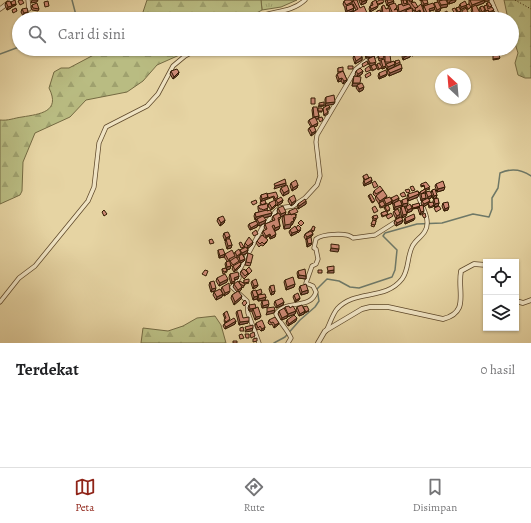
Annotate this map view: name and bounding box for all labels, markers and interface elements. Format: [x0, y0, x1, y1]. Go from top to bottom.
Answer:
search box [12, 12, 519, 56]
icon: search [26, 23, 48, 45]
text: Cari di sini [58, 24, 125, 44]
north arrow [435, 68, 471, 104]
map controls [483, 259, 519, 331]
button: locate [483, 259, 519, 295]
button: layers [483, 295, 519, 331]
text: Terdekat [16, 358, 79, 381]
text: 0 hasil [480, 361, 515, 378]
tab: Peta [74, 476, 96, 515]
tab: Rute [243, 476, 265, 515]
tab: Disimpan [413, 476, 457, 515]

